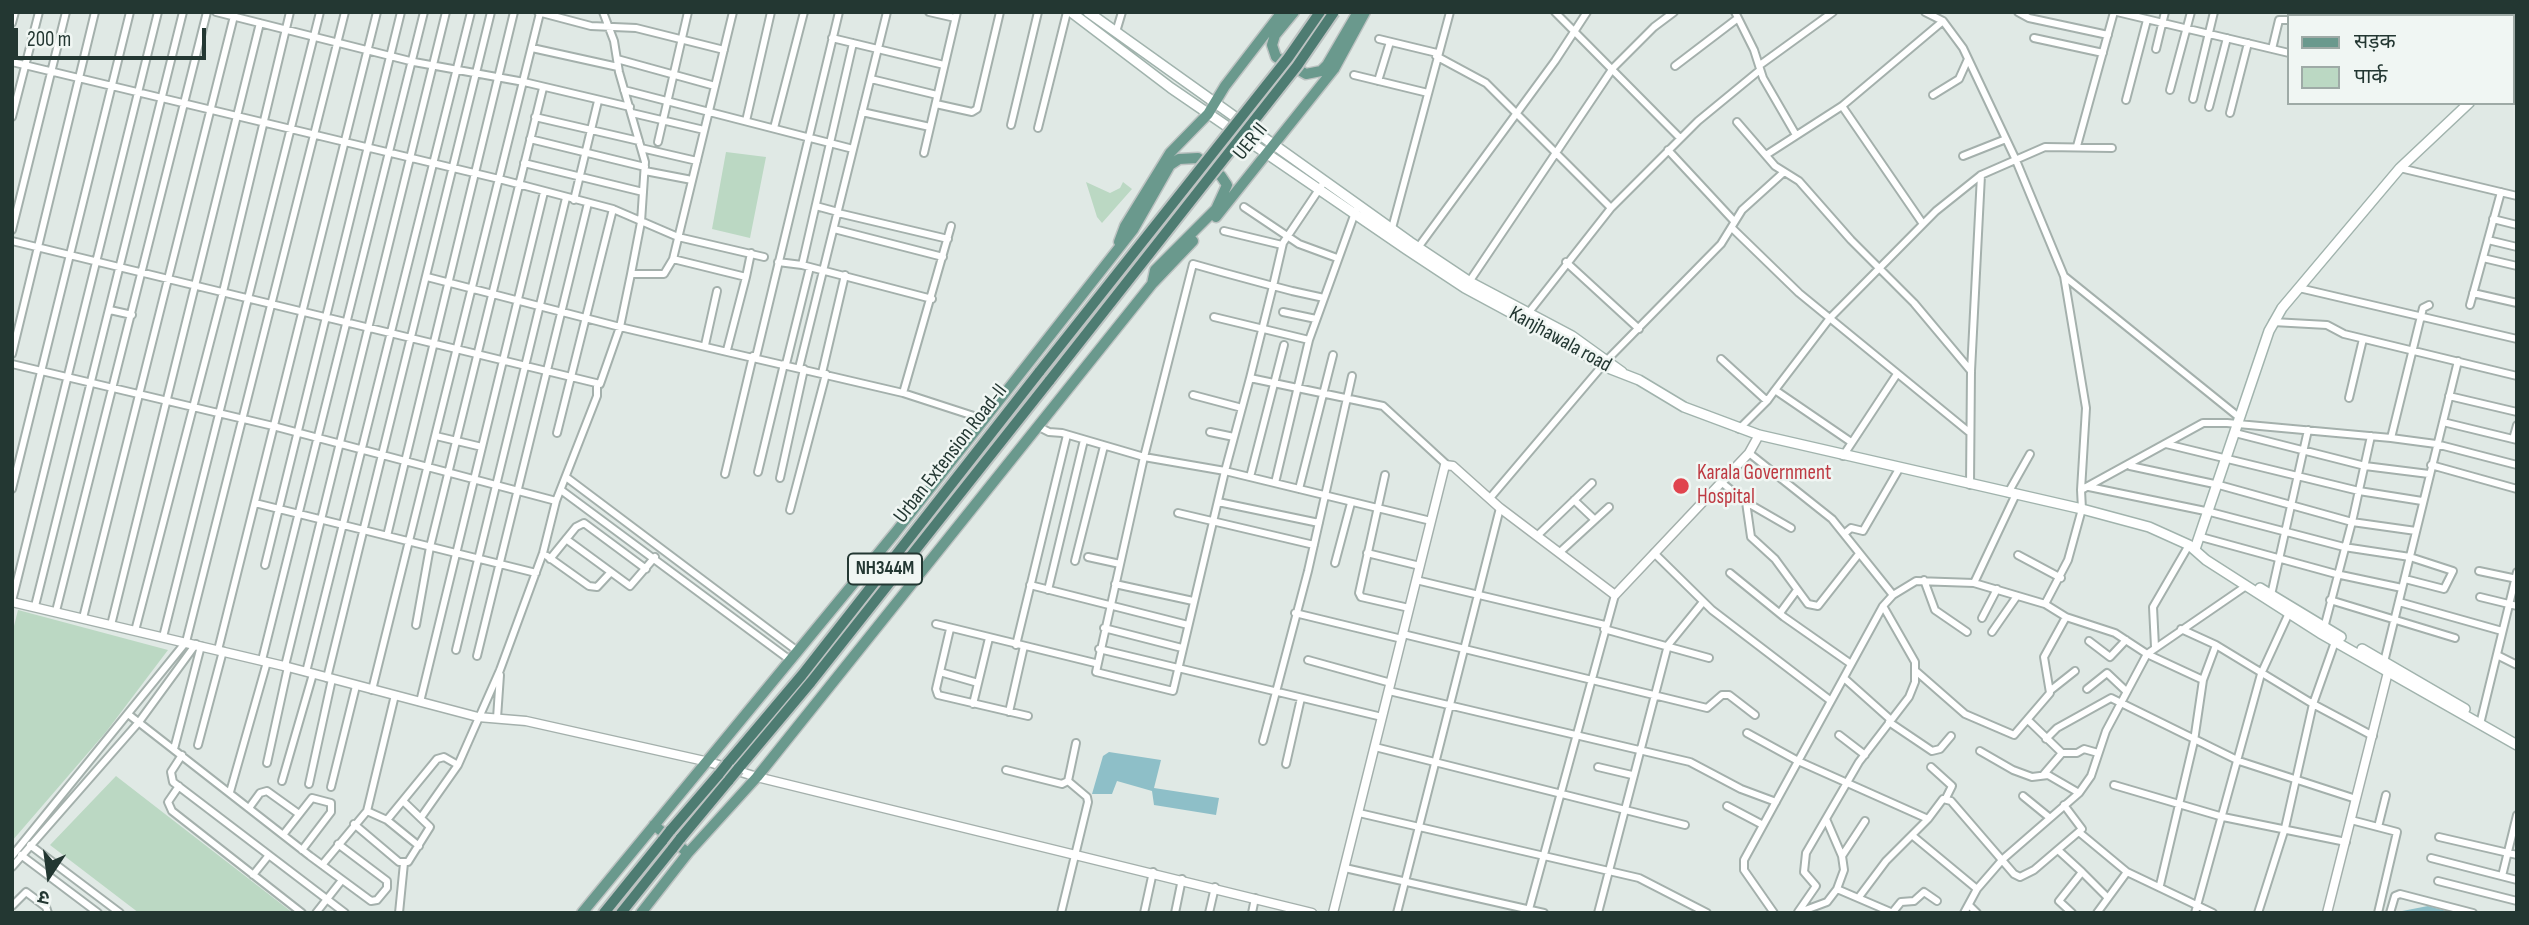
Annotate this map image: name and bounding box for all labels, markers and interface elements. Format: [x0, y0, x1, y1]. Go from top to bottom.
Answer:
scale bar [18, 14, 210, 58]
legend [2288, 14, 2515, 105]
text: 200 m [27, 27, 71, 52]
text: सड़क [2354, 29, 2396, 54]
text: पार्क [2354, 64, 2388, 89]
street label: UER II [1228, 118, 1274, 166]
street label: Kanjhawala road [1504, 302, 1616, 378]
street label: Urban Extension Road-II [889, 380, 1013, 528]
place label: Karala Government Hospital [1697, 461, 1832, 511]
marker: Karala Government Hospital [1671, 476, 1691, 496]
road number: NH344M [848, 554, 922, 584]
north arrow [14, 841, 84, 911]
text: उ [36, 884, 52, 909]

